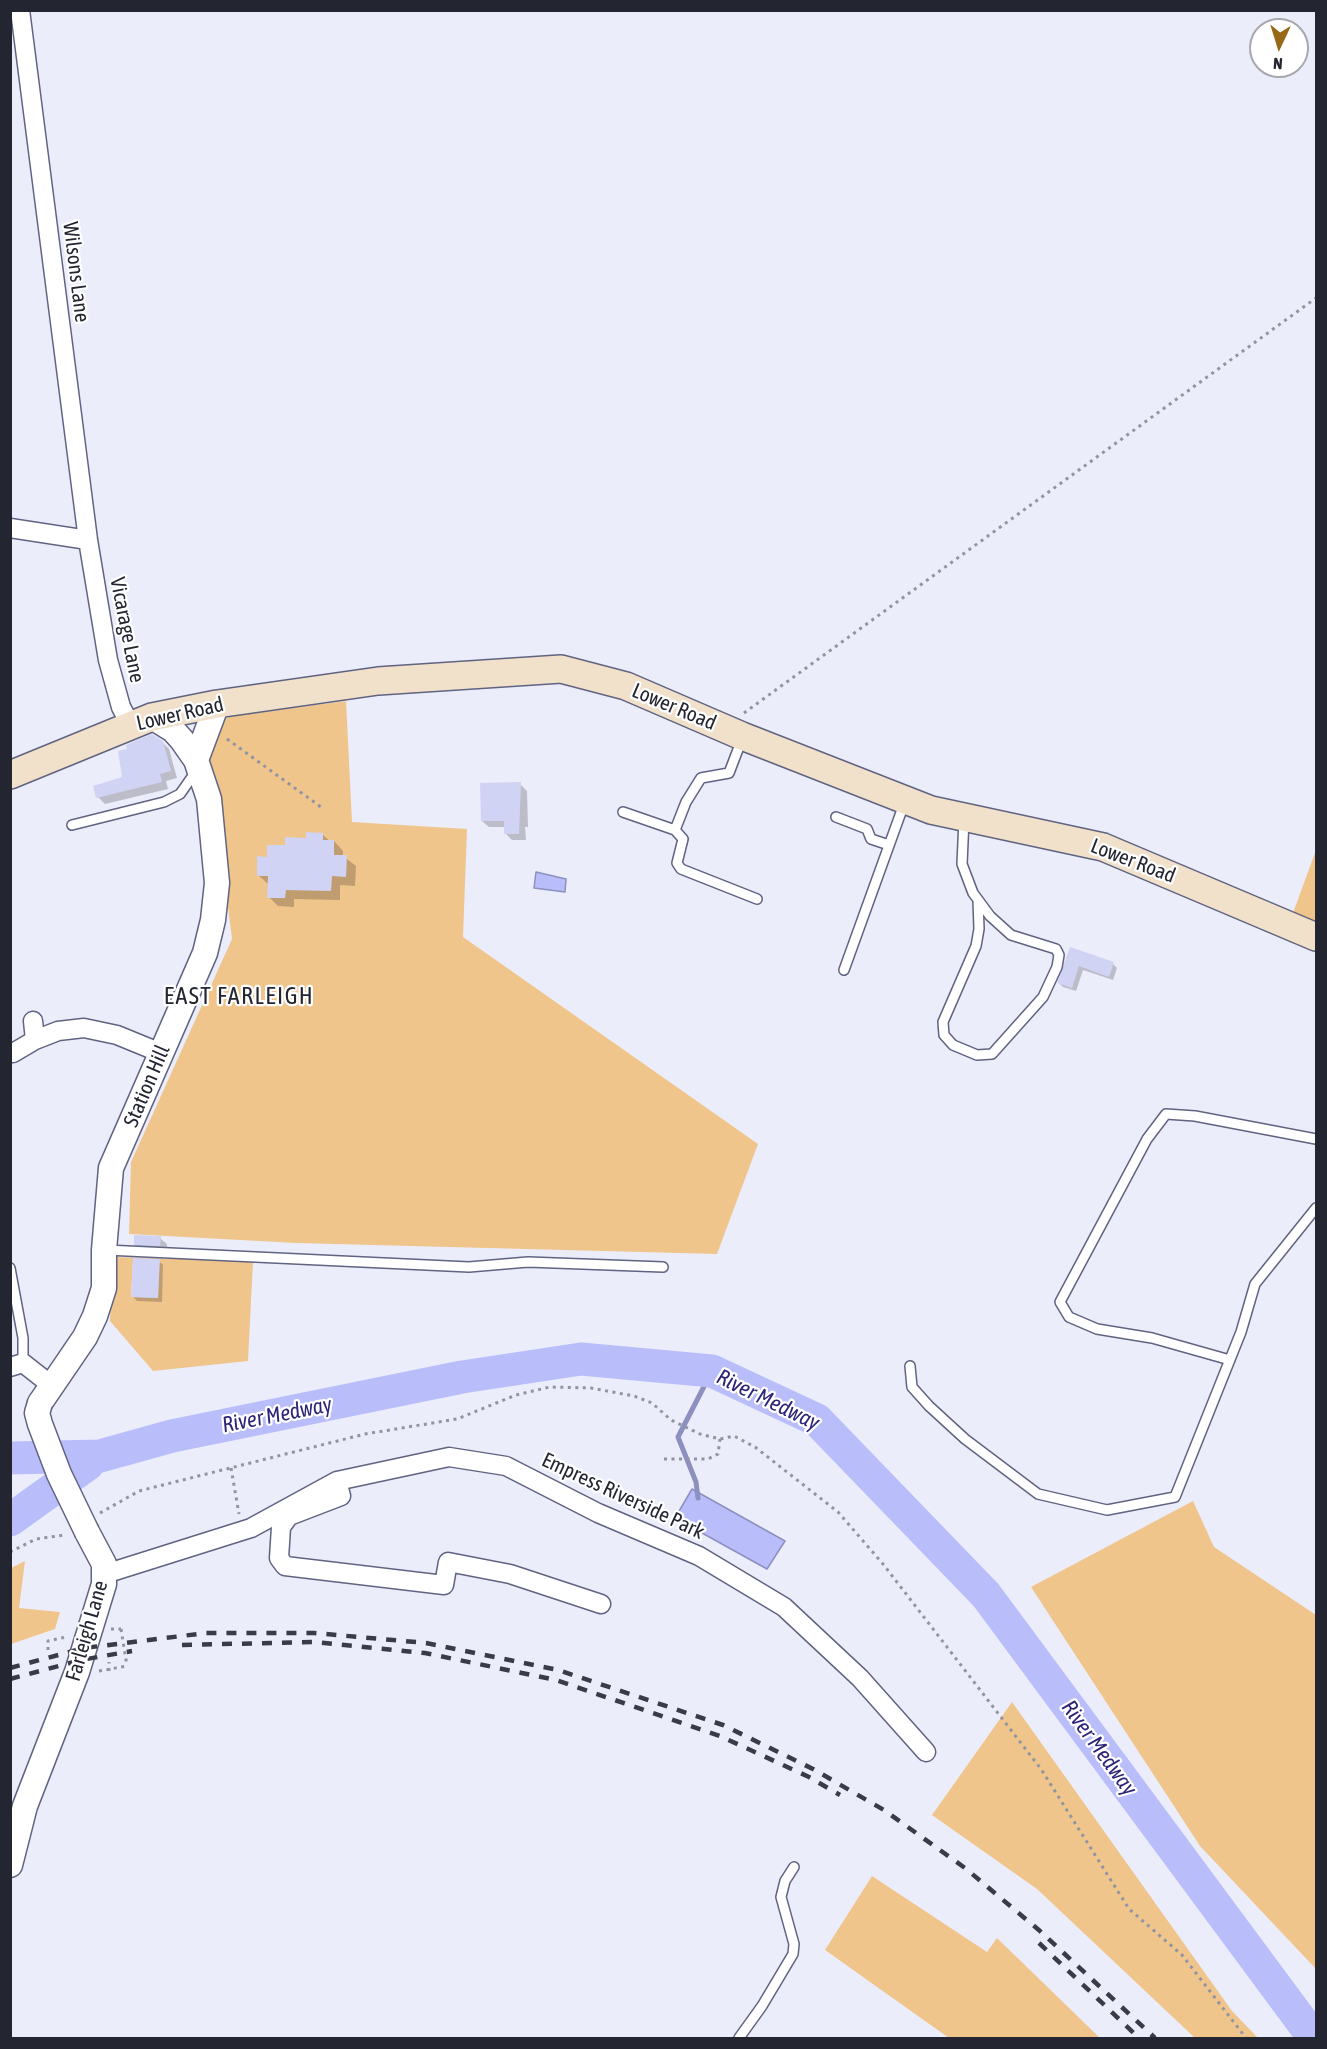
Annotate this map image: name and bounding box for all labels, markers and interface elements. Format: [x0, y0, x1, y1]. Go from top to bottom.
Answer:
north arrow [1249, 18, 1309, 78]
text: N [1273, 55, 1283, 73]
street label: Wilsons Lane [57, 220, 95, 324]
street label: Vicarage Lane [104, 575, 150, 685]
street label: Lower Road [628, 678, 720, 736]
street label: Lower Road [134, 692, 226, 736]
street label: Lower Road [1087, 833, 1179, 889]
district label: EAST FARLEIGH [164, 982, 314, 1010]
street label: Station Hill [118, 1041, 176, 1131]
water label: River Medway [712, 1364, 824, 1436]
water label: River Medway [220, 1391, 334, 1439]
street label: Empress Riverside Park [538, 1447, 708, 1545]
street label: Farleigh Lane [61, 1578, 113, 1684]
water label: River Medway [1056, 1695, 1142, 1801]

